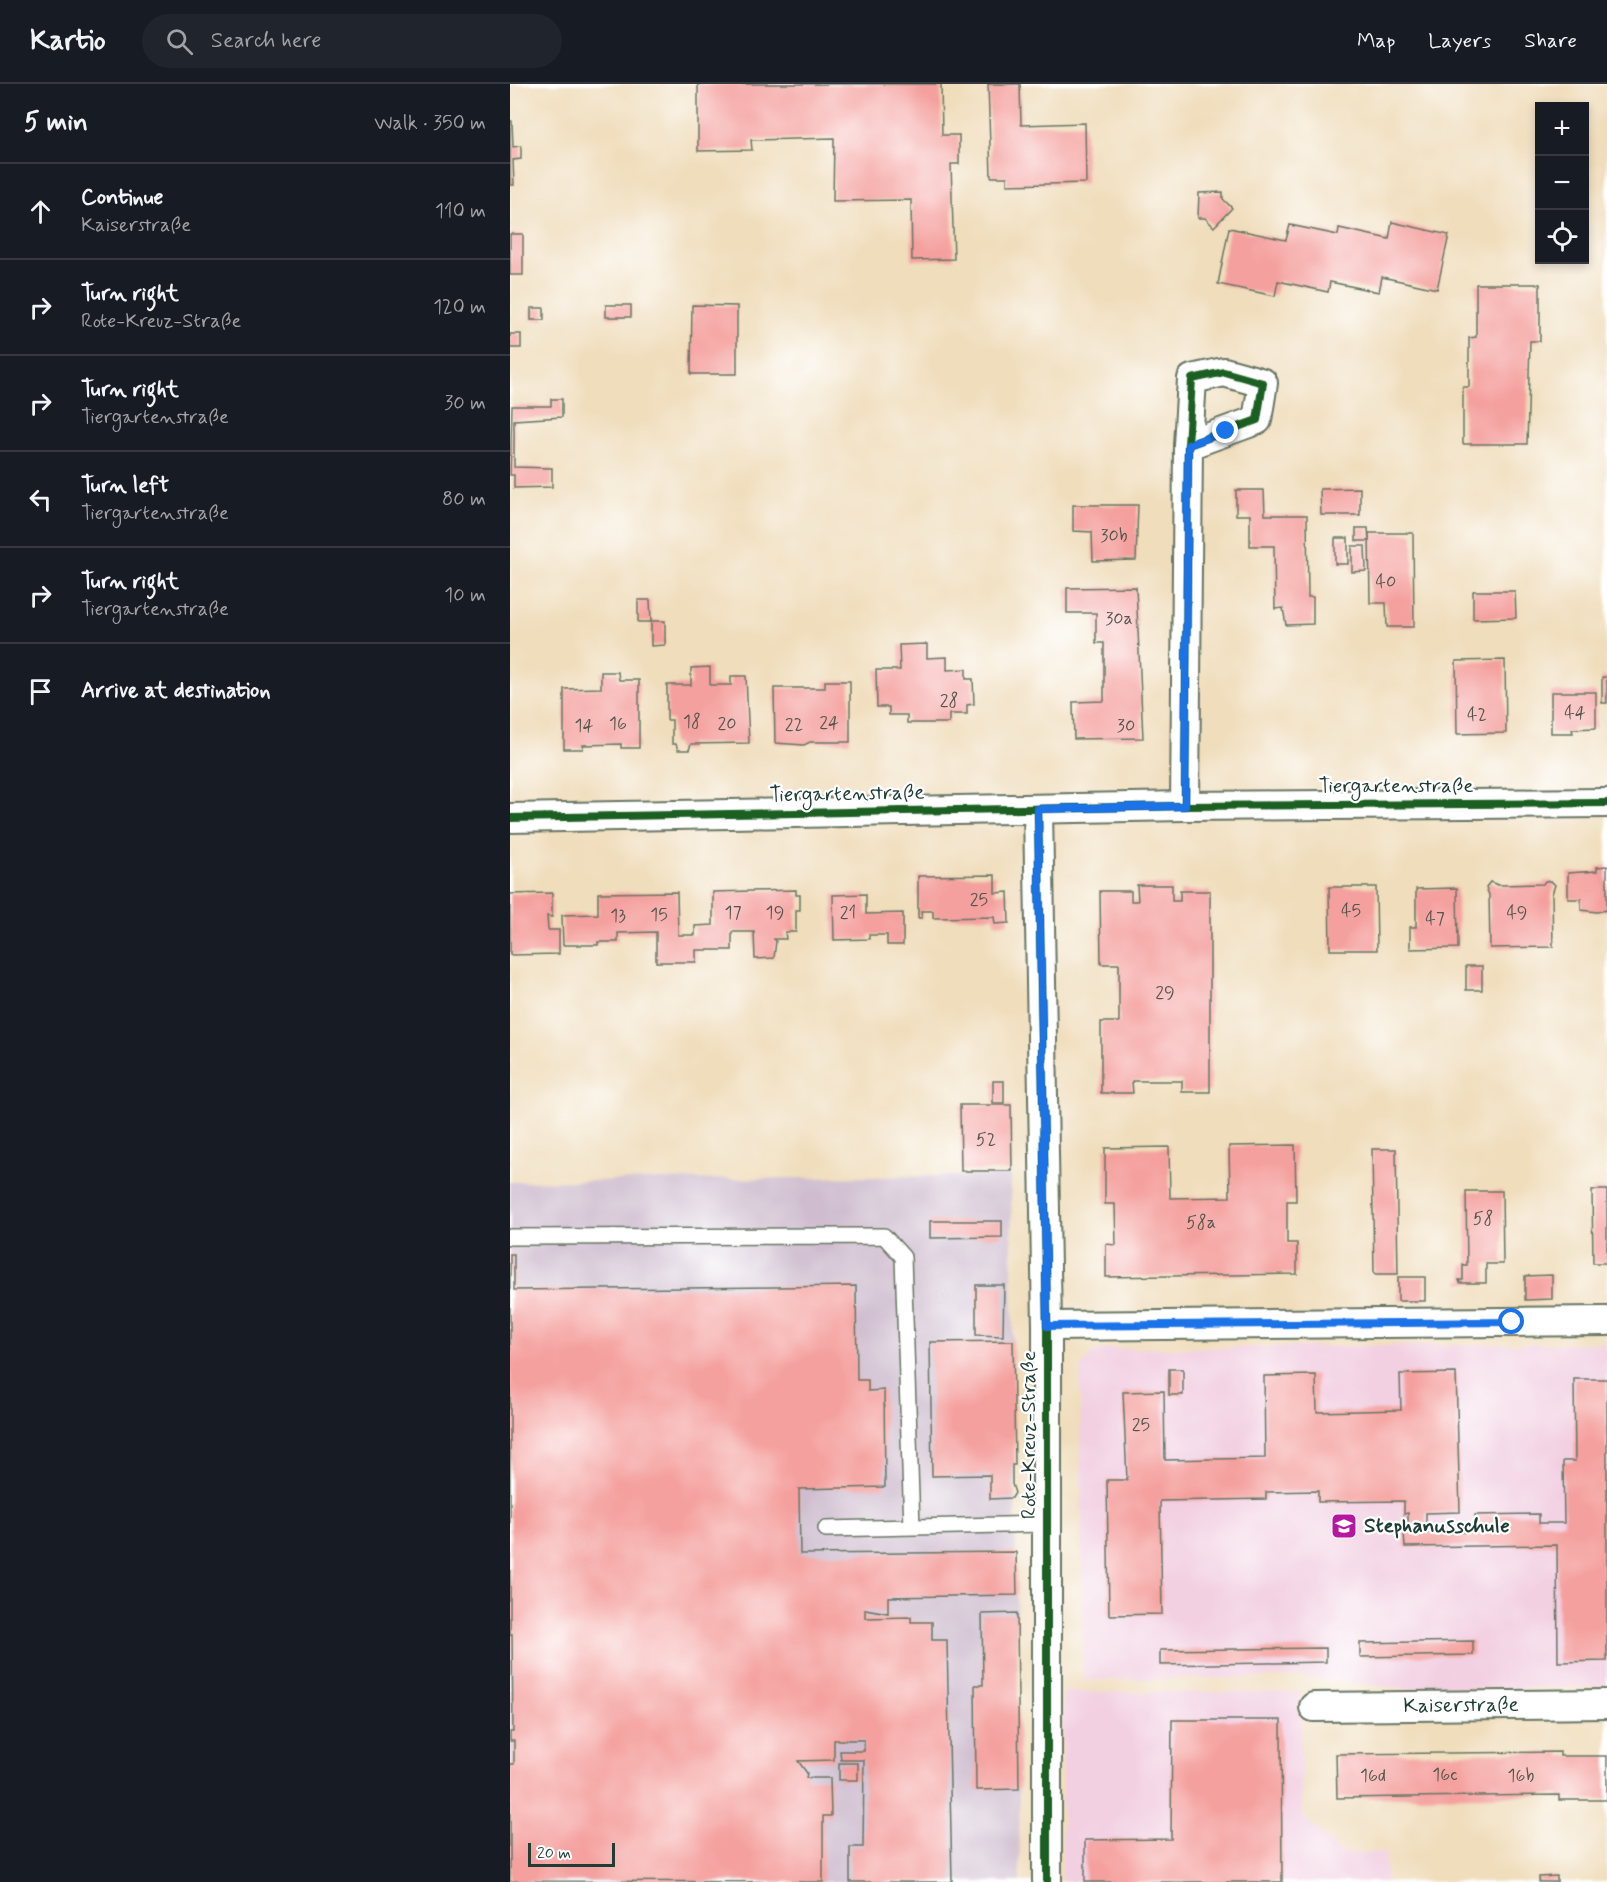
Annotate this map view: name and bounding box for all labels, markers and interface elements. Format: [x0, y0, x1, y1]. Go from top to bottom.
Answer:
search box [142, 14, 562, 68]
text: Kartio [30, 23, 106, 60]
icon: search [163, 25, 196, 58]
text: Search here [211, 27, 322, 55]
text: Map [1357, 27, 1395, 55]
text: Layers [1428, 27, 1491, 55]
text: Share [1524, 27, 1577, 55]
map controls [1535, 102, 1589, 264]
button: + [1535, 102, 1589, 156]
text: 5 min [24, 106, 88, 140]
text: Walk · 350 m [374, 110, 486, 137]
button: − [1535, 156, 1589, 210]
text: Continue [81, 184, 163, 212]
icon: ahead [24, 195, 57, 228]
text: 110 m [435, 198, 486, 225]
button: locate [1535, 210, 1589, 264]
text: Kaiserstraße [81, 212, 191, 239]
text: Turn right [81, 280, 179, 308]
icon: right [24, 291, 57, 324]
text: 120 m [433, 294, 486, 321]
text: Rote-Kreuz-Straße [81, 308, 241, 335]
text: Turn right [81, 376, 179, 404]
icon: right [24, 387, 57, 420]
text: 30 m [444, 390, 486, 417]
text: Tiergartenstraße [81, 404, 229, 431]
route end [1212, 417, 1238, 443]
text: Turn left [81, 472, 169, 500]
icon: left [24, 483, 57, 516]
text: 80 m [442, 486, 486, 513]
text: Tiergartenstraße [81, 500, 229, 527]
house number: 30b [1100, 524, 1128, 548]
text: Turn right [81, 568, 179, 596]
house number: 40 [1376, 570, 1396, 594]
icon: right [24, 579, 57, 612]
text: 10 m [444, 582, 486, 609]
text: Tiergartenstraße [81, 596, 229, 623]
house number: 30a [1105, 607, 1133, 631]
icon: arrive [24, 675, 57, 708]
text: Arrive at destination [81, 677, 271, 705]
house number: 28 [940, 689, 958, 713]
house number: 44 [1564, 701, 1586, 725]
house number: 42 [1467, 703, 1487, 727]
house number: 18 [683, 710, 701, 734]
house number: 24 [819, 711, 839, 735]
house number: 16 [609, 712, 627, 736]
house number: 20 [717, 712, 737, 736]
house number: 22 [785, 713, 803, 737]
house number: 14 [575, 714, 594, 738]
house number: 30 [1117, 714, 1135, 738]
street label: Tiergartenstraße [1318, 772, 1474, 801]
street label: Tiergartenstraße [769, 779, 925, 810]
house number: 25 [970, 888, 988, 912]
house number: 45 [1341, 899, 1361, 923]
house number: 17 [724, 901, 742, 925]
house number: 19 [766, 901, 784, 925]
house number: 21 [840, 901, 856, 925]
house number: 49 [1506, 901, 1528, 925]
house number: 15 [650, 903, 668, 927]
house number: 13 [610, 904, 626, 928]
house number: 47 [1425, 907, 1445, 931]
house number: 29 [1155, 981, 1175, 1005]
house number: 52 [976, 1128, 996, 1152]
house number: 58 [1473, 1207, 1493, 1231]
house number: 58a [1186, 1211, 1216, 1235]
route start [1498, 1308, 1524, 1334]
street label: Rote-Kreuz-Straße [1015, 1351, 1043, 1519]
house number: 25 [1132, 1413, 1150, 1437]
school or university icon: Stephanusschule [1329, 1511, 1359, 1541]
place label: Stephanusschule [1364, 1512, 1510, 1540]
street label: Kaiserstraße [1403, 1691, 1519, 1720]
house number: 16c [1432, 1763, 1458, 1787]
house number: 16d [1360, 1764, 1386, 1788]
house number: 16b [1508, 1764, 1535, 1788]
scale bar [528, 1840, 615, 1868]
text: 20 m [537, 1843, 571, 1864]

